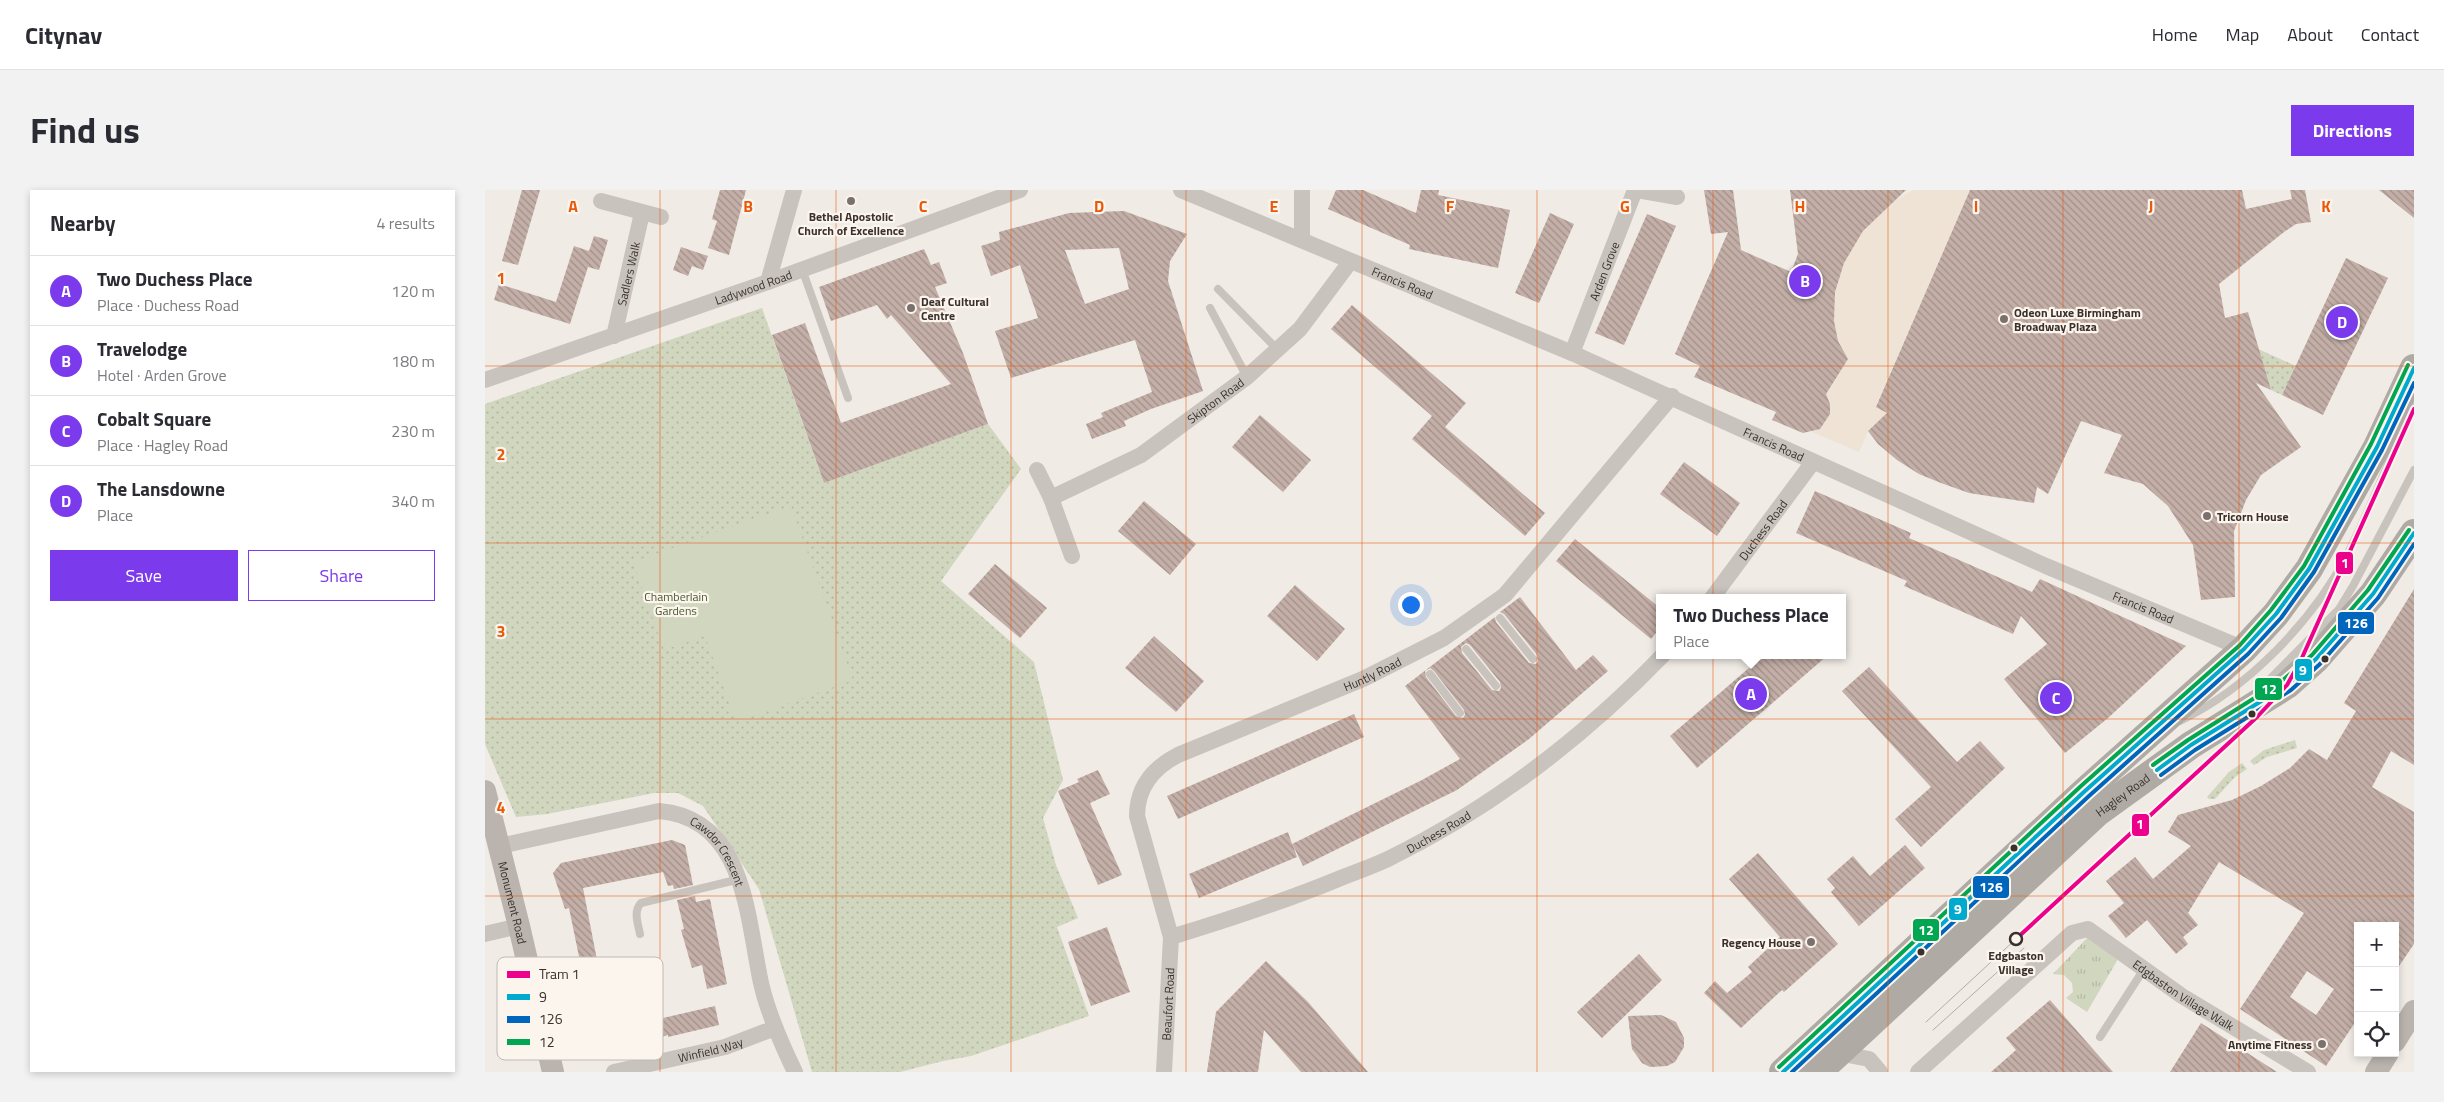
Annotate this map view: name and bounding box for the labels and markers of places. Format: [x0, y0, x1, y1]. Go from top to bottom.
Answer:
marker: Bethel Apostolic Church of Excellence [845, 195, 857, 207]
place label: Bethel Apostolic Church of Excellence [798, 207, 904, 240]
pin: B [1789, 262, 1821, 300]
place label: Deaf Cultural Centre [921, 292, 989, 325]
marker: Deaf Cultural Centre [905, 302, 917, 314]
place label: Odeon Luxe Birmingham Broadway Plaza [2014, 303, 2141, 336]
pin: D [2326, 303, 2358, 341]
marker: Odeon Luxe Birmingham Broadway Plaza [1998, 313, 2010, 325]
place label: Tricorn House [2217, 507, 2289, 526]
marker: Tricorn House [2201, 510, 2213, 522]
unlabelled marker [2320, 654, 2330, 664]
pin: A [1735, 675, 1767, 713]
pin: C [2040, 679, 2072, 717]
unlabelled marker [2247, 709, 2257, 719]
unlabelled marker [2009, 843, 2019, 853]
marker: Edgbaston Village [2009, 932, 2023, 946]
place label: Regency House [1722, 933, 1801, 952]
marker: Regency House [1805, 936, 1817, 948]
place label: Edgbaston Village [1988, 946, 2044, 979]
unlabelled marker [1916, 947, 1926, 957]
place label: Anytime Fitness [2228, 1035, 2312, 1054]
marker: Anytime Fitness [2316, 1038, 2328, 1050]

